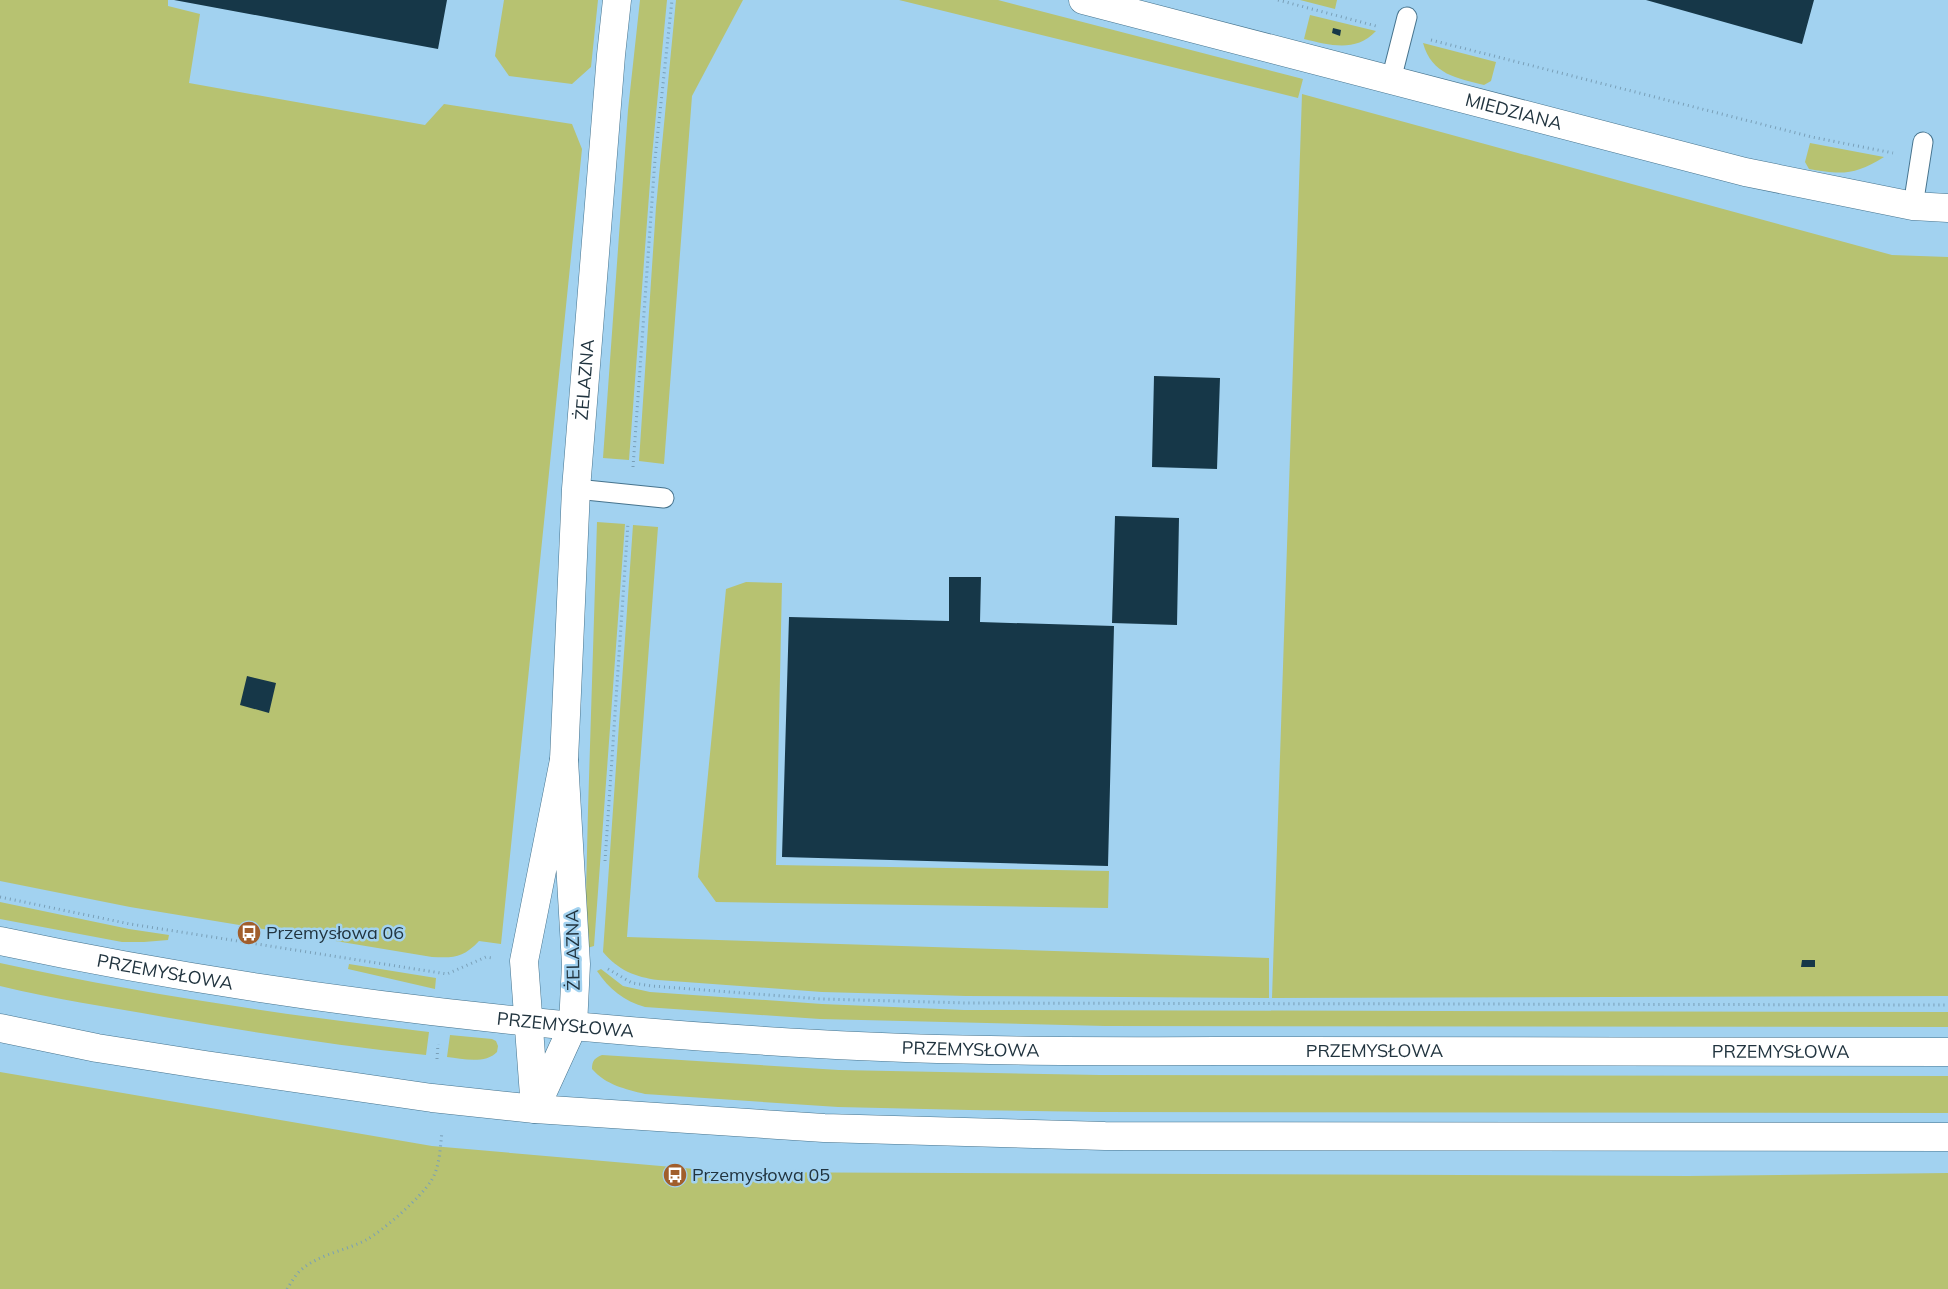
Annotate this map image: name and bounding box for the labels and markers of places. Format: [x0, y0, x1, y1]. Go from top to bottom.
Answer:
bus stop icon: Przemysłowa 06 [236, 920, 262, 946]
place label: Przemysłowa 06 [266, 921, 404, 944]
bus stop icon: Przemysłowa 05 [662, 1162, 688, 1188]
place label: Przemysłowa 05 [692, 1163, 830, 1186]

